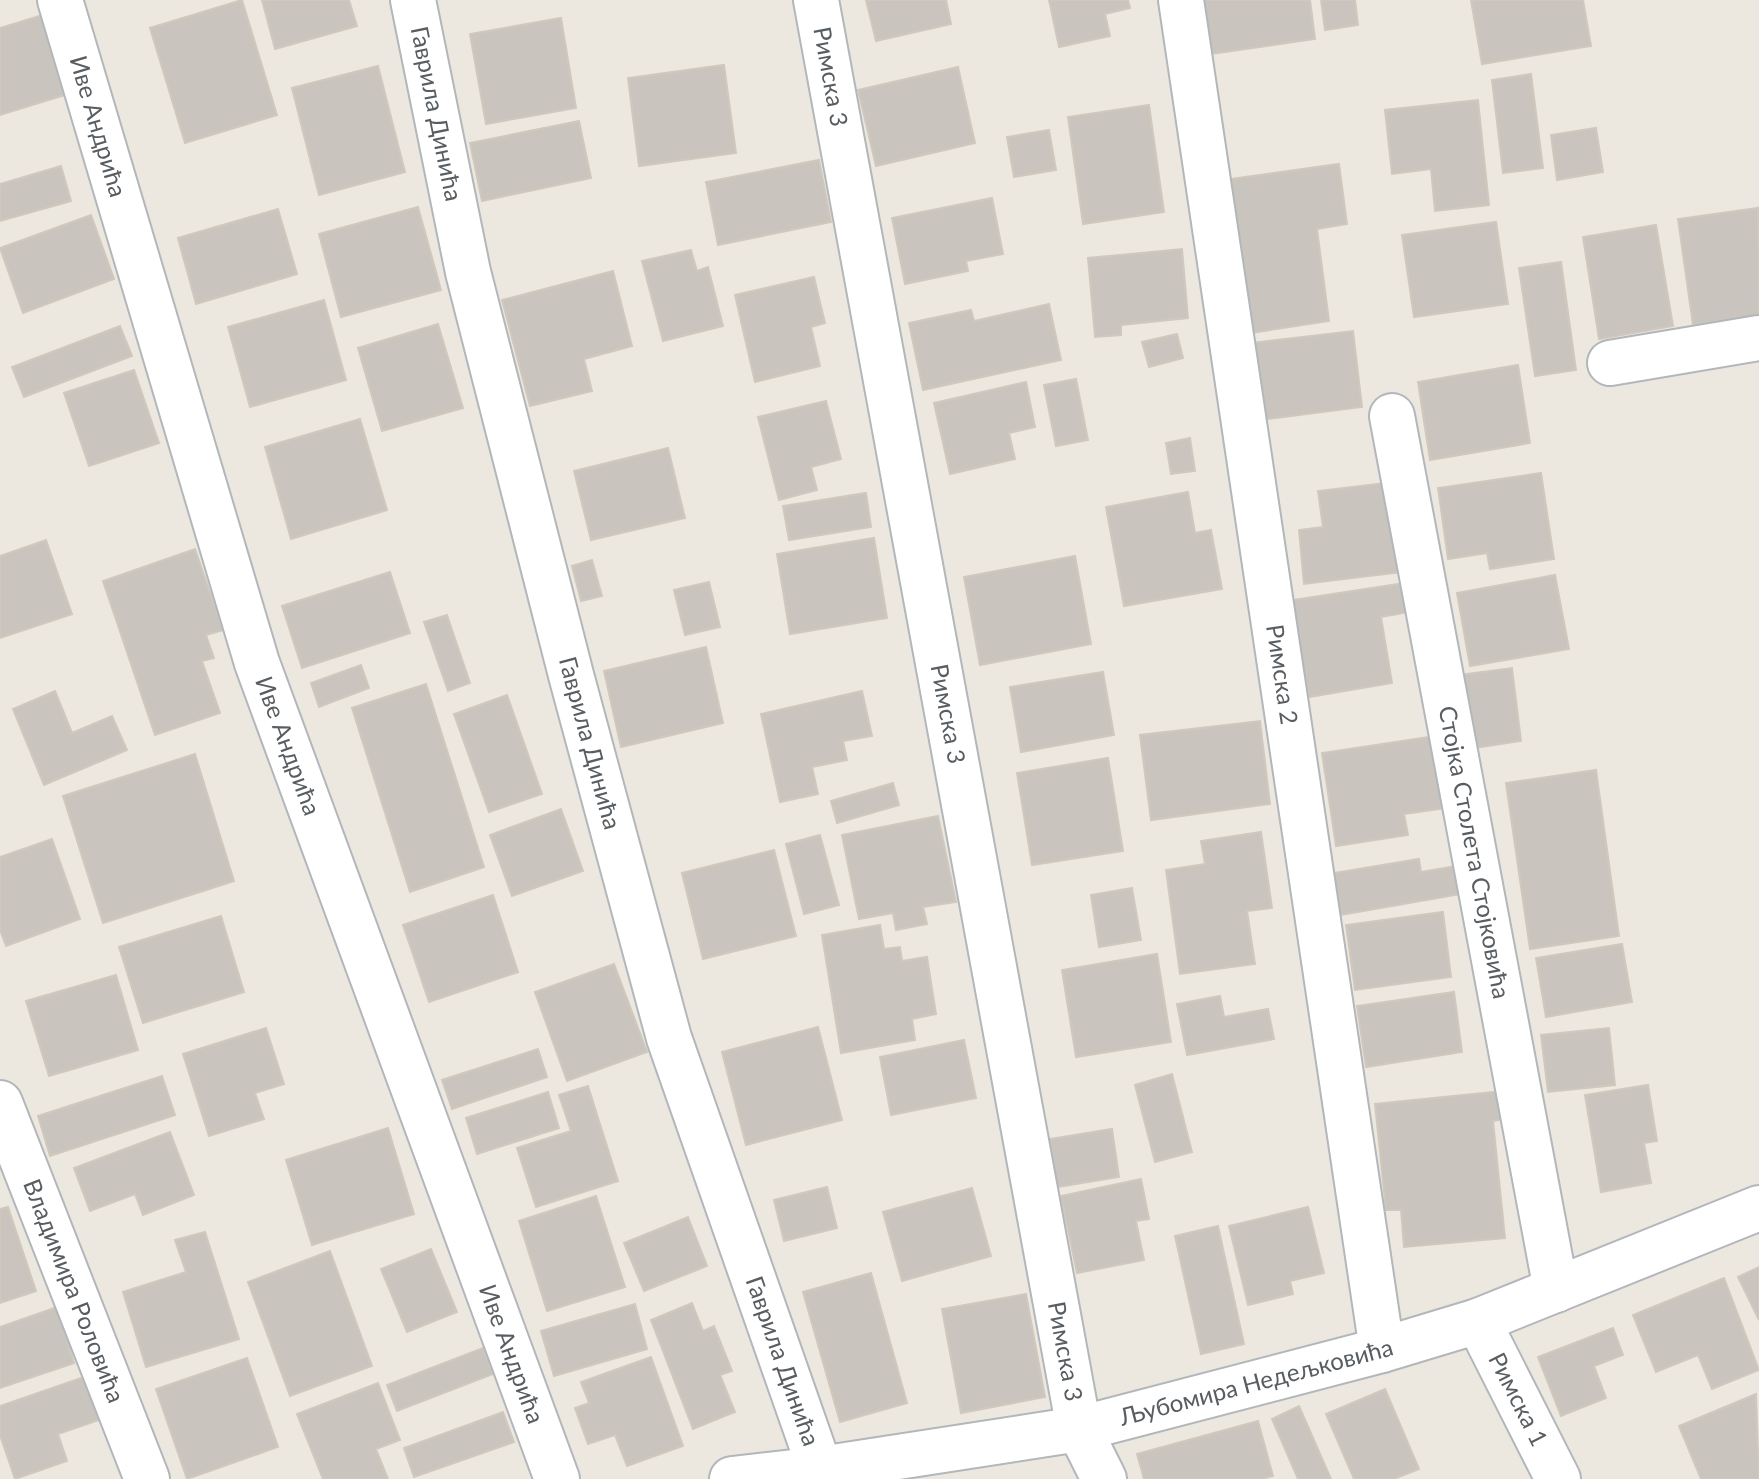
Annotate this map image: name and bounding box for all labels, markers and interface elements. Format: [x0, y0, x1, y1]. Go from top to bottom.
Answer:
street label: Гаврила Динића [406, 23, 469, 203]
street label: Римска 3 [808, 24, 855, 129]
street label: Иве Андрића [64, 52, 134, 200]
street label: Римска 2 [1261, 622, 1305, 726]
street label: Гаврила Динића [554, 653, 628, 832]
street label: Римска 3 [925, 662, 972, 766]
street label: Иве Андрића [250, 672, 328, 819]
street label: Стојка Столета Стојковића [1434, 703, 1517, 1001]
street label: Владимира Роловића [18, 1175, 132, 1407]
street label: Гаврила Динића [741, 1272, 827, 1449]
street label: Иве Андрића [474, 1280, 551, 1427]
street label: Римска 3 [1043, 1299, 1090, 1403]
street label: Љубомира Недељковића [1115, 1332, 1396, 1431]
street label: Римска 1 [1483, 1347, 1555, 1450]

